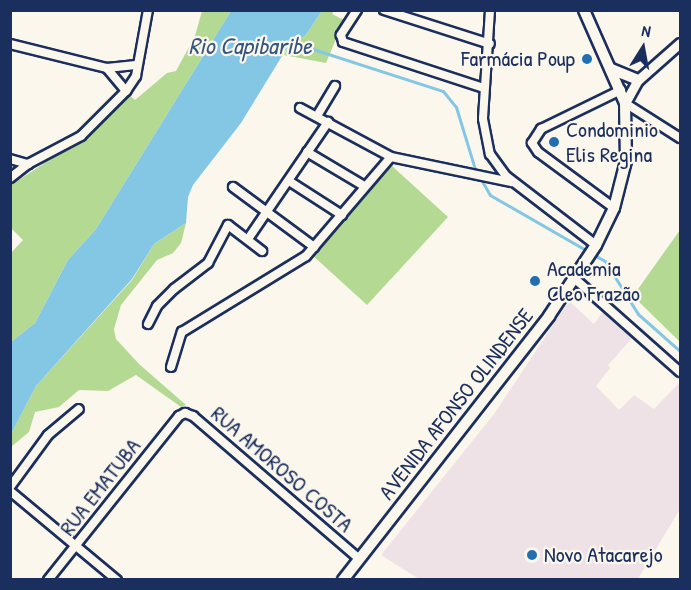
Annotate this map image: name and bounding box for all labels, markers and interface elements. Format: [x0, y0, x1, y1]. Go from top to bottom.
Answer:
north arrow [613, 18, 673, 78]
text: N [640, 19, 653, 42]
water label: Rio Capibaribe [188, 32, 312, 60]
place label: Farmácia Poup [461, 46, 575, 72]
marker: Farmácia Poup [580, 52, 594, 66]
place label: Condominio Elis Regina [566, 116, 658, 168]
marker: Condominio Elis Regina [547, 135, 561, 149]
place label: Academia Cleo Frazão [547, 255, 640, 306]
marker: Academia Cleo Frazão [528, 274, 542, 288]
street label: AVENIDA AFONSO OLINDENSE [373, 303, 539, 505]
street label: RUA AMOROSO COSTA [206, 400, 358, 538]
street label: RUA EMATUBA [54, 433, 146, 541]
place label: Novo Atacarejo [544, 542, 663, 568]
marker: Novo Atacarejo [525, 548, 539, 562]

